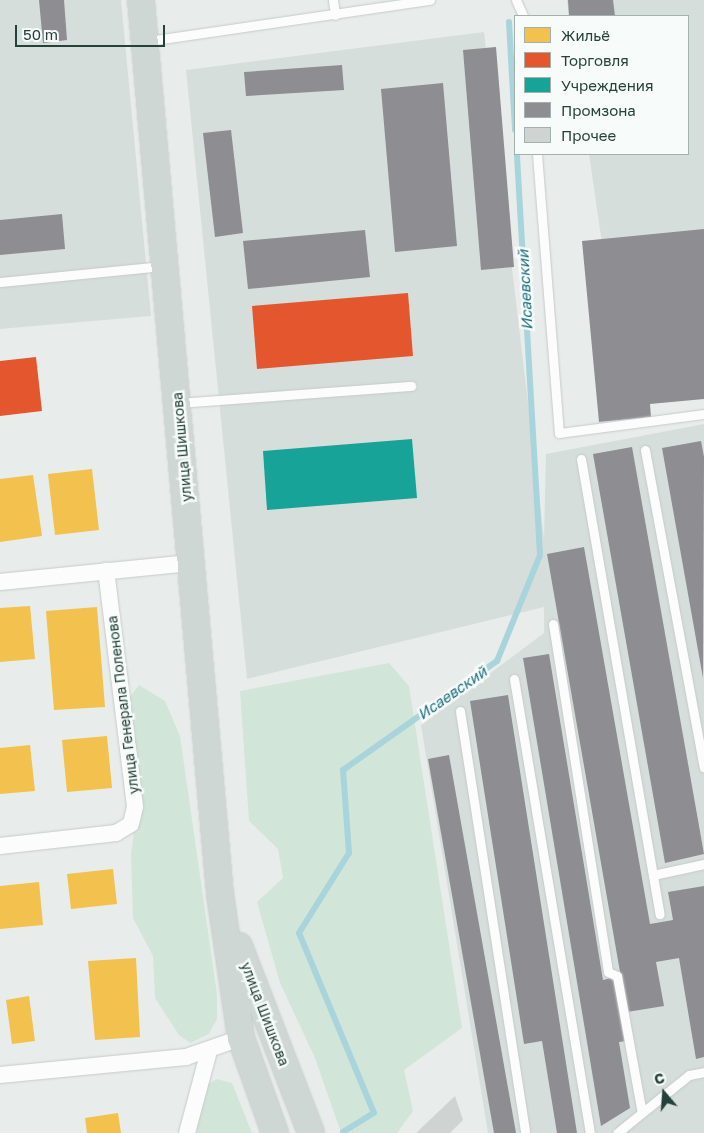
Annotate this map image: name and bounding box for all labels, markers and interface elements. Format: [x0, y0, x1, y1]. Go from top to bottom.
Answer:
scale bar [18, 15, 168, 47]
legend [514, 15, 689, 155]
text: 50 m [23, 25, 58, 43]
text: Жильё [561, 26, 610, 44]
text: Торговля [561, 51, 629, 69]
text: Учреждения [561, 76, 653, 94]
text: Промзона [561, 101, 636, 119]
text: Прочее [561, 126, 616, 144]
water label: Исаевский [514, 249, 536, 331]
street label: улица Шишкова [169, 391, 195, 503]
street label: улица Генерала Поленова [104, 615, 142, 795]
water label: Исаевский [414, 663, 490, 723]
street label: улица Шишкова [237, 960, 293, 1068]
north arrow [639, 1068, 689, 1118]
text: С [652, 1069, 667, 1088]

